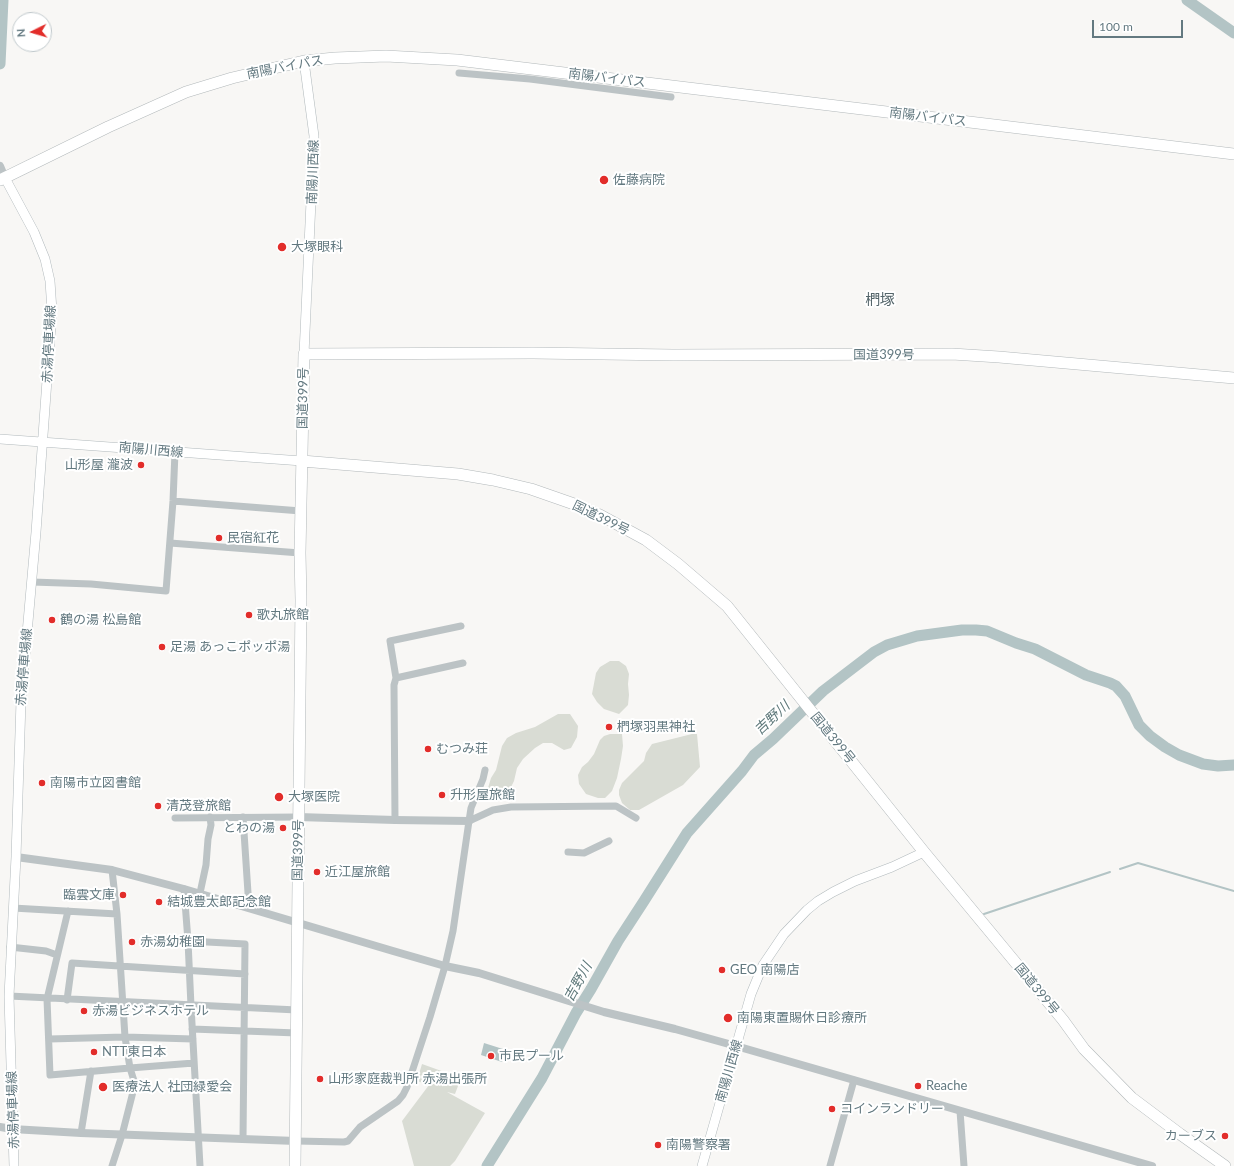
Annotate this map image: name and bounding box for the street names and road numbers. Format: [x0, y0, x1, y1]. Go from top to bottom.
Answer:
street label: 南陽バイパス [245, 52, 325, 82]
street label: 南陽バイパス [567, 66, 647, 90]
street label: 南陽バイパス [888, 105, 968, 129]
street label: 南陽川西線 [304, 139, 322, 205]
street label: 赤湯停車場線 [39, 305, 59, 383]
street label: 国道399号 [853, 347, 915, 363]
street label: 国道399号 [295, 367, 311, 429]
street label: 南陽川西線 [118, 439, 184, 461]
street label: 国道399号 [570, 497, 632, 539]
street label: 赤湯停車場線 [13, 627, 35, 707]
street label: 国道399号 [808, 709, 858, 767]
street label: 国道399号 [290, 819, 306, 881]
street label: 国道399号 [1012, 960, 1062, 1018]
street label: 南陽川西線 [713, 1038, 745, 1104]
street label: 赤湯停車場線 [4, 1071, 22, 1149]

